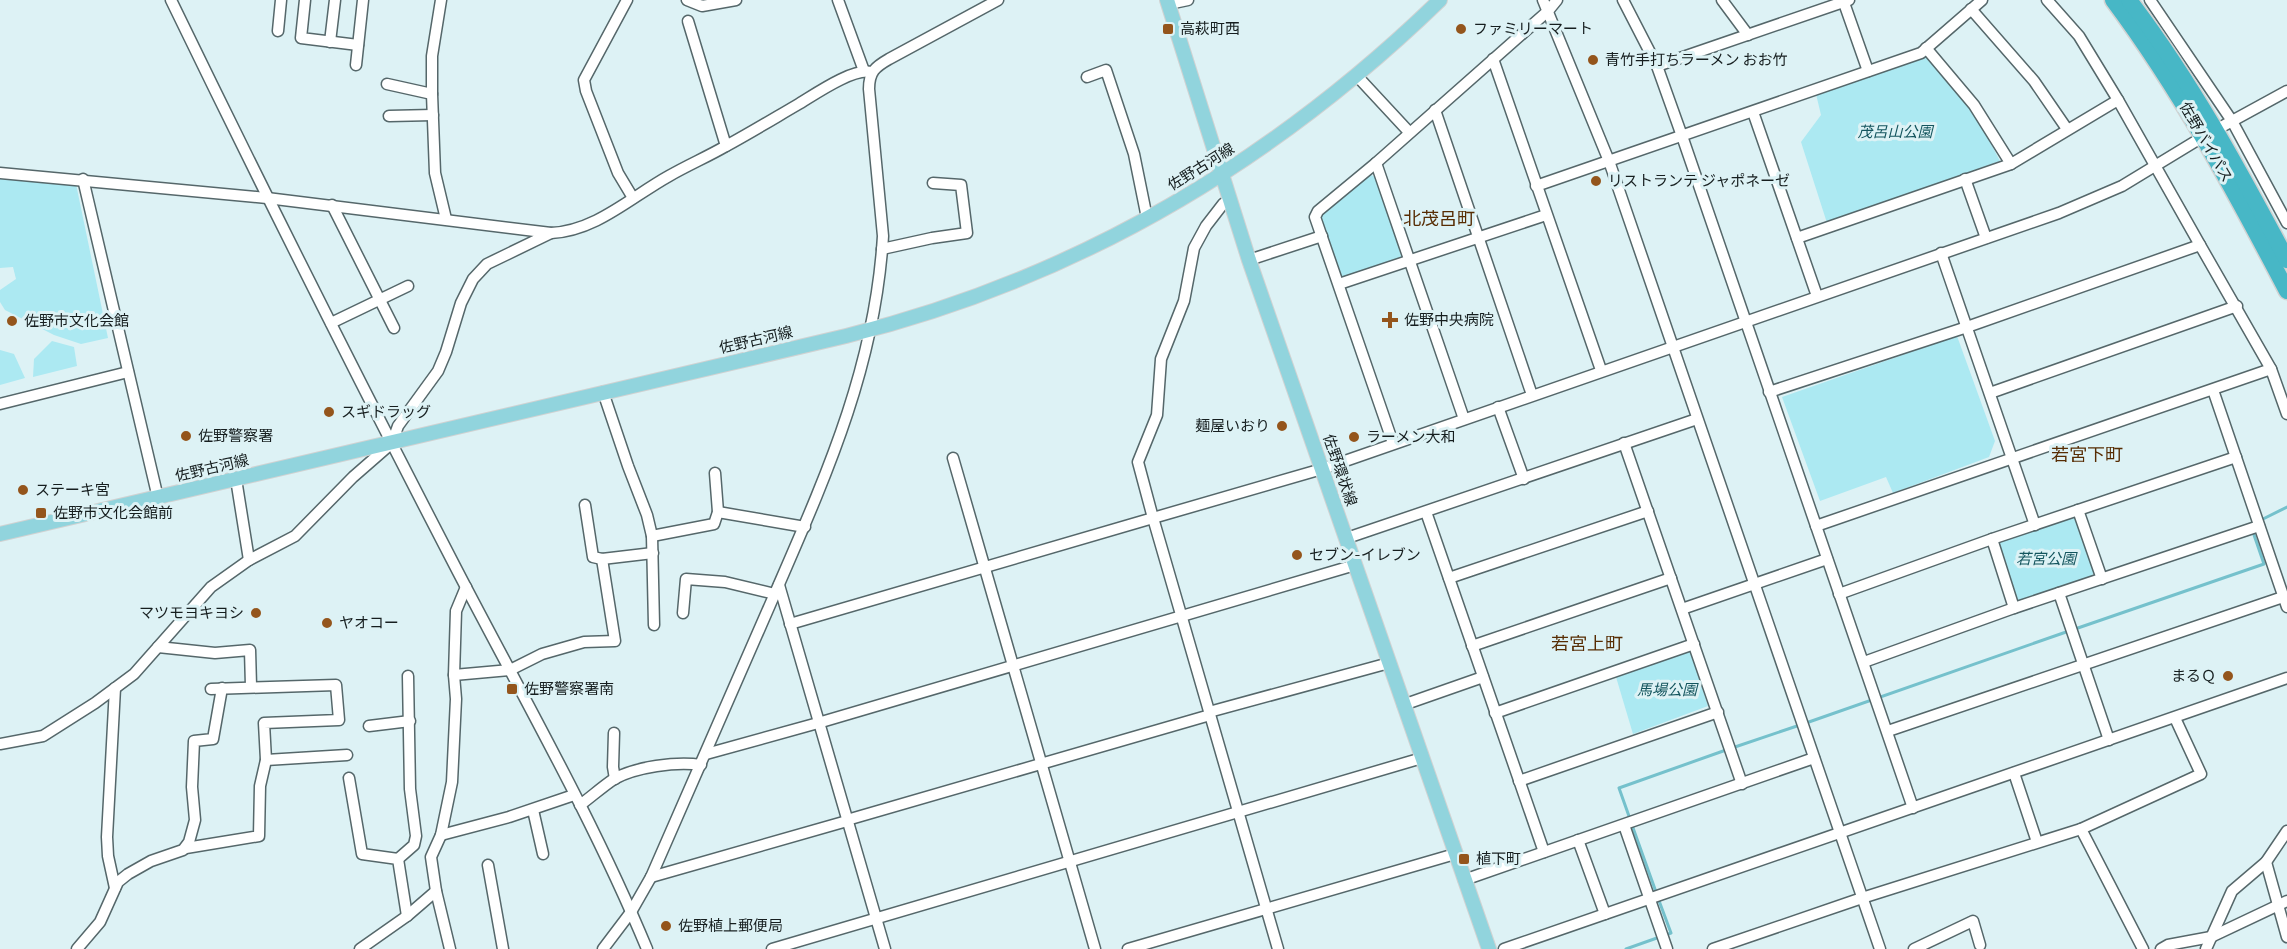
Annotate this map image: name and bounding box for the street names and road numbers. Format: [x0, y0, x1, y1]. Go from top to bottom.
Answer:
street label: 佐野バイパス [2176, 99, 2236, 185]
street label: 佐野古河線 [1164, 139, 1238, 195]
street label: 佐野古河線 [717, 323, 795, 357]
street label: 佐野環状線 [1319, 432, 1361, 508]
street label: 佐野古河線 [173, 451, 251, 485]

